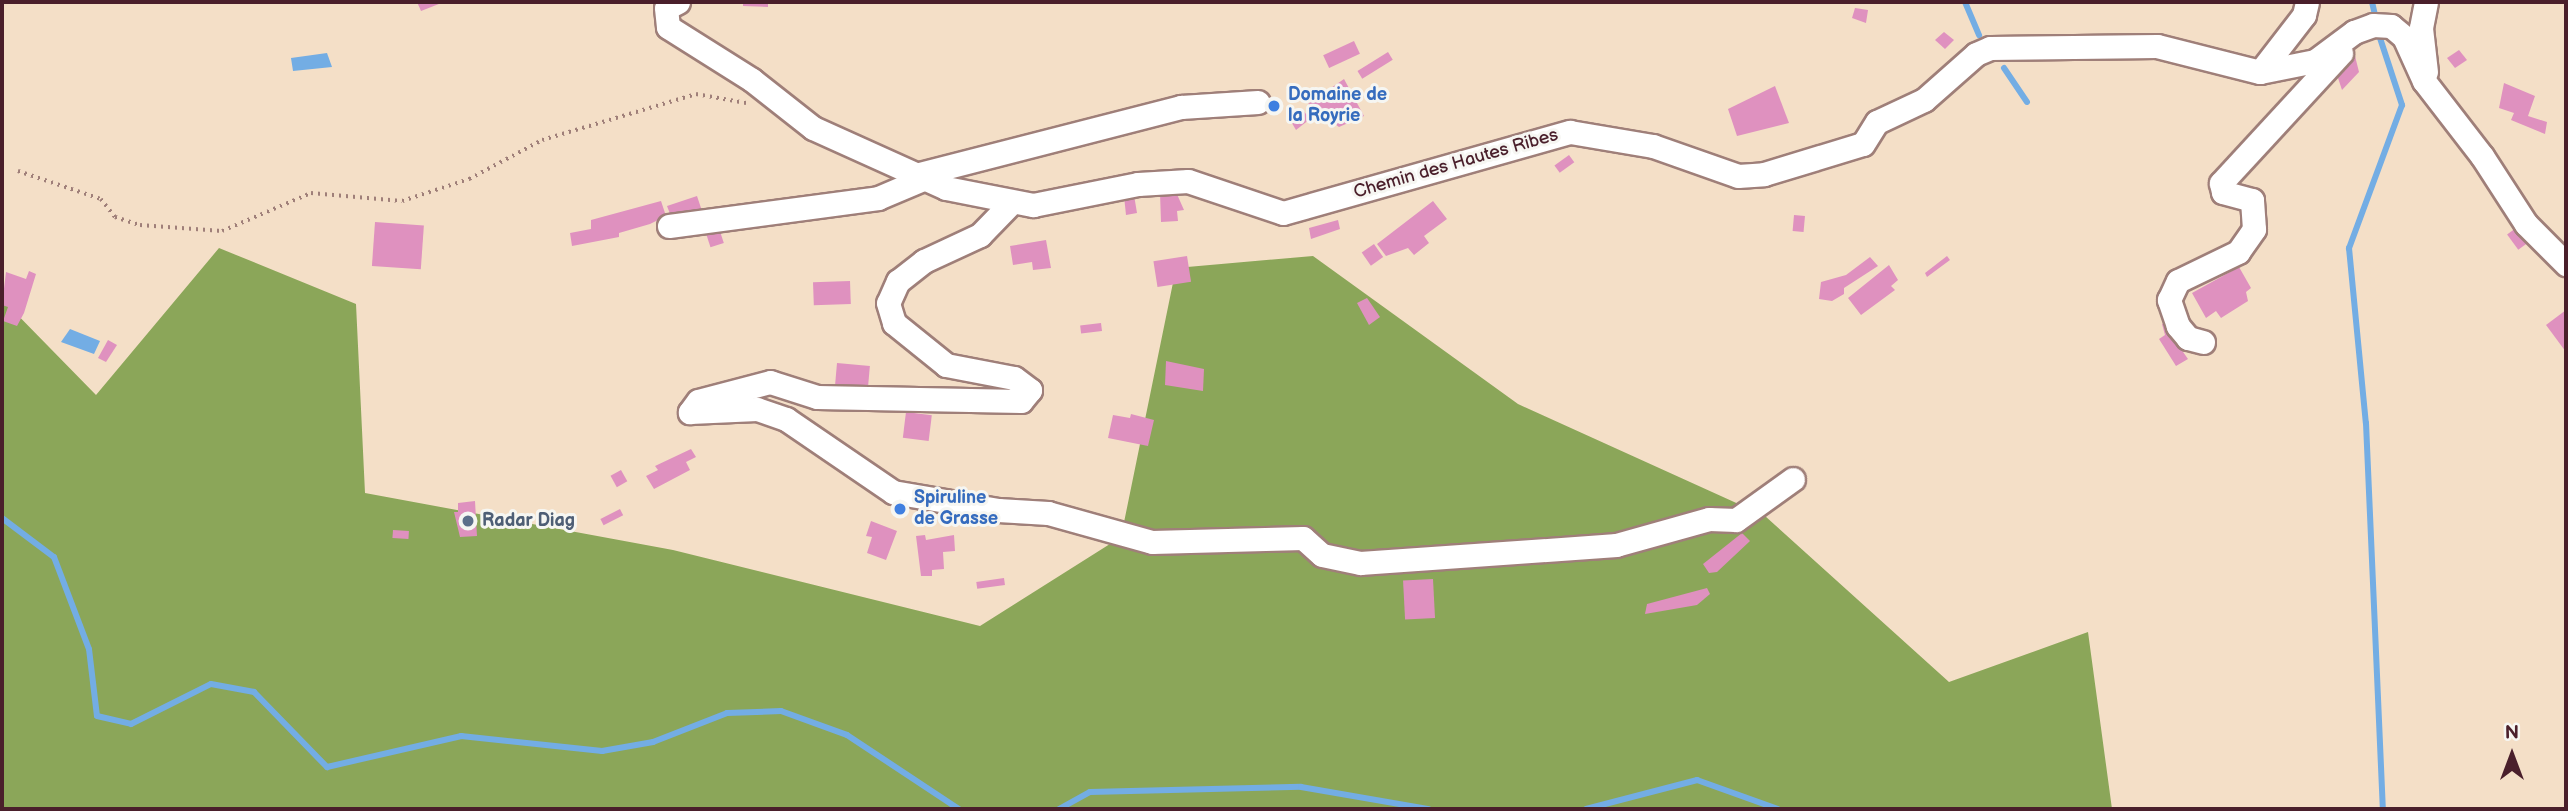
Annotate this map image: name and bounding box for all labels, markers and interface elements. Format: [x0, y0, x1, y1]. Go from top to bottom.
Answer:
place label: Domaine de la Royrie [1288, 85, 1387, 128]
marker: Domaine de la Royrie [1266, 98, 1282, 114]
street label: Chemin des Hautes Ribes [1351, 124, 1561, 204]
place label: Spiruline de Grasse [914, 488, 998, 530]
marker: Spiruline de Grasse [892, 501, 908, 517]
place label: Radar Diag [482, 510, 575, 532]
marker: Radar Diag [460, 513, 476, 529]
north arrow [2477, 720, 2547, 790]
text: N [2505, 722, 2519, 745]

